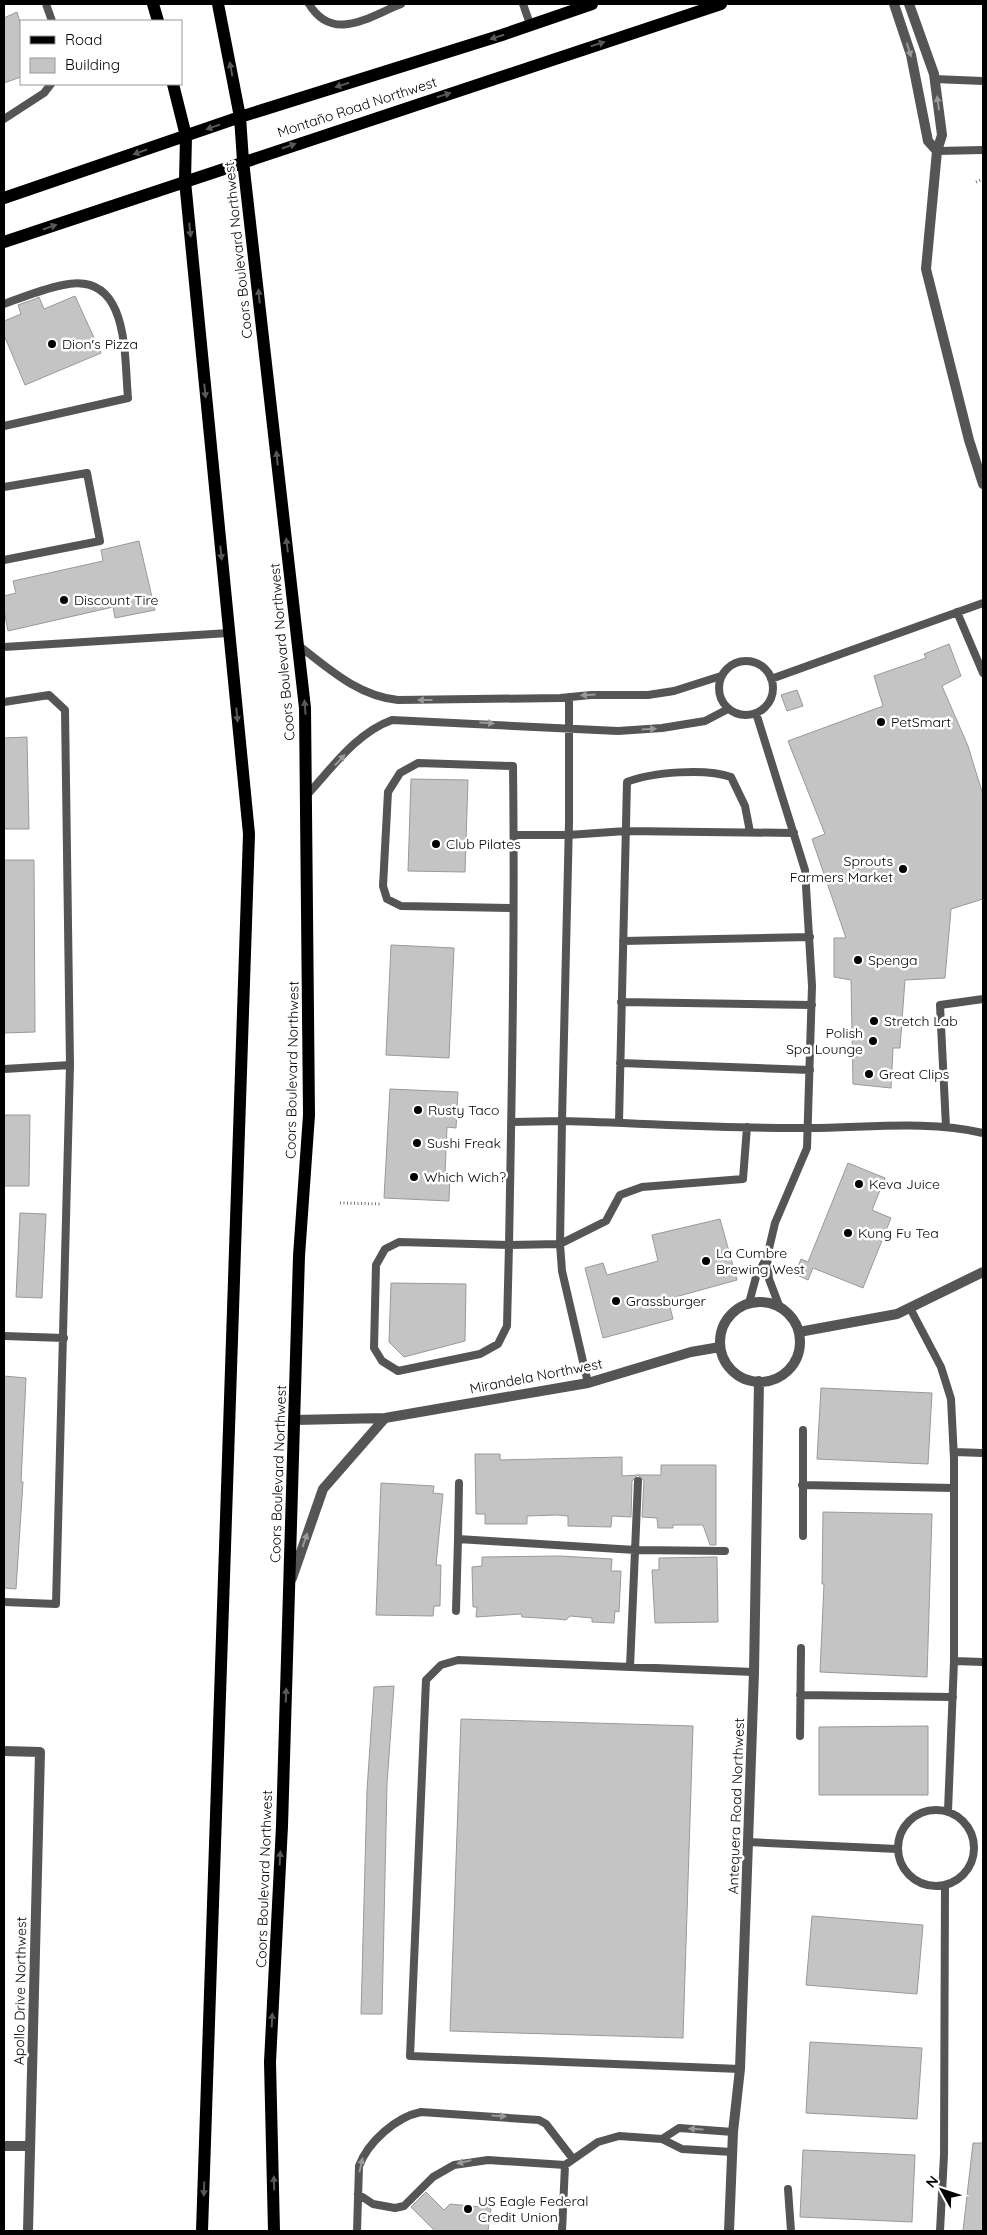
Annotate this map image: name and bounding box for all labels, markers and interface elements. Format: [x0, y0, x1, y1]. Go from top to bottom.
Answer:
legend [20, 20, 182, 85]
text: Road [65, 30, 102, 49]
one-way arrow [489, 33, 504, 41]
one-way arrow [591, 40, 606, 48]
one-way arrow [905, 43, 913, 58]
text: Building [65, 55, 120, 74]
one-way arrow [226, 61, 234, 77]
street label: Montaño Road Northwest [275, 73, 439, 141]
one-way arrow [334, 81, 349, 89]
one-way arrow [436, 91, 451, 98]
one-way arrow [934, 95, 942, 111]
one-way arrow [205, 123, 220, 131]
one-way arrow [282, 141, 297, 149]
one-way arrow [132, 148, 147, 156]
street label: Coors Boulevard Northwest [220, 160, 256, 339]
one-way arrow [43, 222, 58, 230]
one-way arrow [186, 222, 194, 238]
one-way arrow [255, 288, 263, 304]
place label: Dion's Pizza [62, 335, 138, 353]
marker: Dion's Pizza [46, 338, 58, 350]
one-way arrow [202, 384, 210, 400]
one-way arrow [273, 449, 281, 465]
one-way arrow [283, 537, 291, 553]
one-way arrow [217, 545, 225, 561]
street label: Coors Boulevard Northwest [265, 562, 299, 741]
place label: Discount Tire [74, 591, 158, 609]
marker: Discount Tire [58, 594, 70, 606]
one-way arrow [579, 692, 595, 700]
one-way arrow [417, 696, 433, 704]
one-way arrow [300, 699, 308, 715]
one-way arrow [233, 707, 241, 723]
place label: PetSmart [891, 713, 951, 731]
marker: PetSmart [875, 716, 887, 728]
one-way arrow [479, 720, 495, 728]
one-way arrow [641, 725, 657, 733]
one-way arrow [334, 755, 346, 767]
place label: Club Pilates [446, 835, 521, 853]
marker: Club Pilates [430, 838, 442, 850]
place label: Sprouts Farmers Market [790, 852, 893, 886]
marker: Sprouts Farmers Market [897, 863, 909, 875]
place label: Spenga [868, 951, 918, 969]
marker: Spenga [852, 954, 864, 966]
street label: Coors Boulevard Northwest [281, 981, 303, 1159]
place label: Stretch Lab [884, 1012, 958, 1030]
marker: Stretch Lab [868, 1015, 880, 1027]
place label: Polish Spa Lounge [786, 1024, 863, 1058]
marker: Polish Spa Lounge [867, 1035, 879, 1047]
place label: Great Clips [879, 1065, 949, 1083]
marker: Great Clips [863, 1068, 875, 1080]
place label: Rusty Taco [428, 1101, 500, 1119]
marker: Rusty Taco [412, 1104, 424, 1116]
place label: Sushi Freak [427, 1134, 501, 1152]
marker: Sushi Freak [411, 1137, 423, 1149]
place label: Which Wich? [424, 1168, 506, 1186]
marker: Which Wich? [408, 1171, 420, 1183]
place label: Keva Juice [869, 1175, 940, 1193]
marker: Keva Juice [853, 1178, 865, 1190]
place label: Kung Fu Tea [858, 1224, 939, 1242]
marker: Kung Fu Tea [842, 1227, 854, 1239]
place label: La Cumbre Brewing West [716, 1244, 805, 1278]
marker: La Cumbre Brewing West [700, 1255, 712, 1267]
place label: Grassburger [626, 1292, 707, 1310]
marker: Grassburger [610, 1295, 622, 1307]
street label: Mirandela Northwest [468, 1354, 604, 1398]
street label: Coors Boulevard Northwest [266, 1384, 290, 1563]
one-way arrow [301, 1532, 309, 1547]
one-way arrow [282, 1687, 290, 1703]
street label: Antequera Road Northwest [724, 1717, 748, 1895]
street label: Coors Boulevard Northwest [252, 1789, 276, 1968]
one-way arrow [277, 1850, 285, 1866]
street label: Apollo Drive Northwest [10, 1916, 30, 2065]
one-way arrow [269, 2012, 277, 2028]
one-way arrow [491, 2113, 507, 2121]
one-way arrow [688, 2125, 704, 2133]
one-way arrow [357, 2158, 365, 2173]
one-way arrow [456, 2158, 471, 2166]
north arrow [917, 2165, 967, 2215]
text: N [922, 2172, 942, 2191]
one-way arrow [269, 2174, 277, 2190]
one-way arrow [199, 2182, 207, 2198]
place label: US Eagle Federal Credit Union [478, 2192, 588, 2226]
marker: US Eagle Federal Credit Union [462, 2203, 474, 2215]

